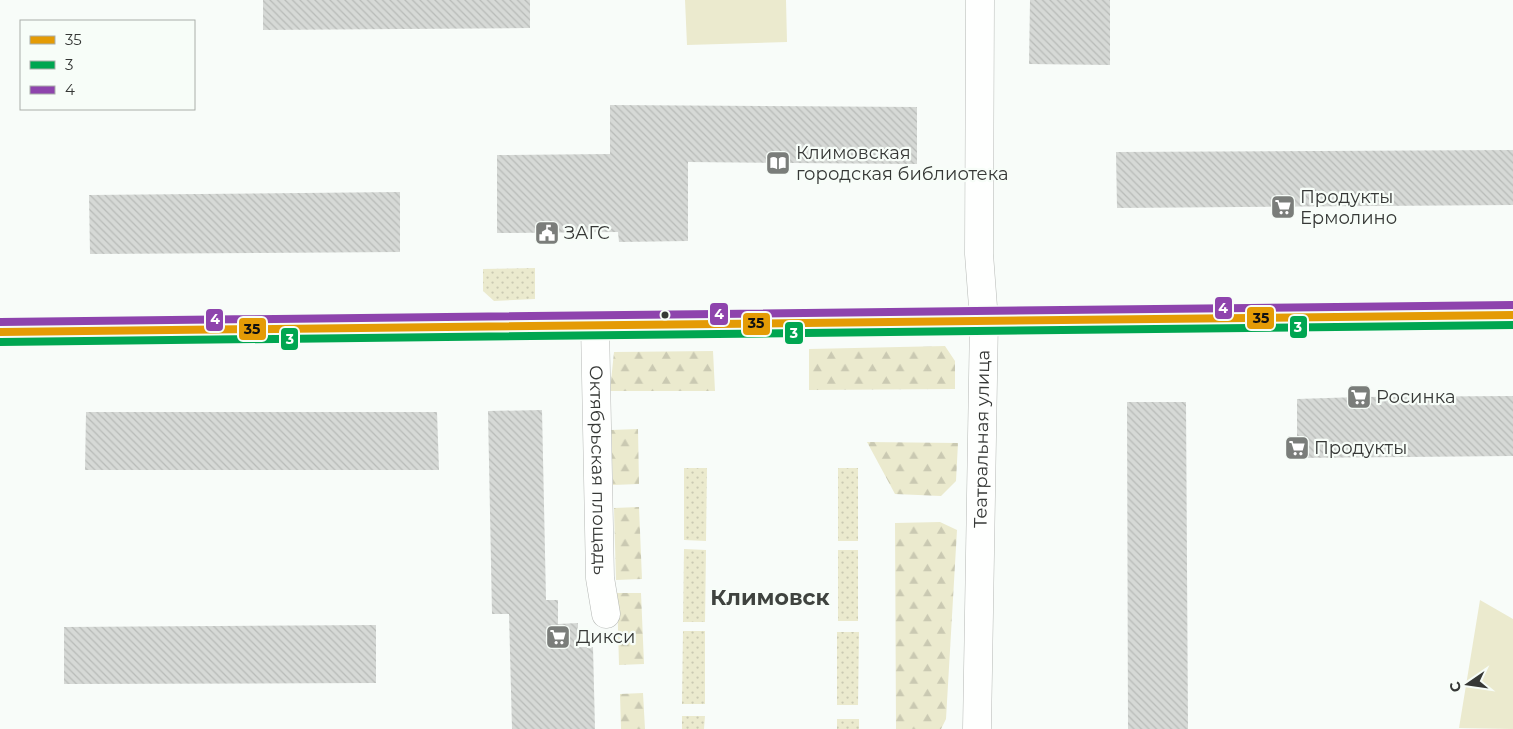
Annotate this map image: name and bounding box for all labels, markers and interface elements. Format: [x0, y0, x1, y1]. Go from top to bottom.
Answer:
legend [20, 20, 195, 110]
text: 35 [65, 30, 82, 49]
text: 3 [65, 55, 73, 74]
text: 4 [65, 80, 75, 99]
place label: Климовская городская библиотека [796, 142, 1008, 185]
library icon: Климовская городская библиотека [765, 150, 791, 176]
place label: Продукты Ермолино [1300, 186, 1397, 229]
supermarket icon: Продукты Ермолино [1270, 194, 1296, 220]
public building icon: ЗАГС [534, 220, 560, 246]
place label: ЗАГС [564, 222, 610, 244]
line badge: 4 [1214, 296, 1233, 320]
text: 4 [1218, 299, 1228, 317]
line badge: 4 [709, 302, 729, 326]
text: 4 [714, 305, 724, 323]
line badge: 35 [1246, 306, 1275, 330]
line badge: 4 [205, 308, 224, 332]
text: 35 [1252, 309, 1269, 327]
text: 4 [210, 310, 220, 328]
unlabelled marker [660, 310, 670, 320]
line badge: 35 [742, 312, 771, 336]
text: 35 [747, 314, 764, 332]
line badge: 3 [1289, 315, 1308, 339]
line badge: 35 [238, 317, 267, 341]
text: 3 [1293, 318, 1302, 336]
text: 35 [243, 320, 260, 338]
line badge: 3 [784, 321, 804, 345]
text: 3 [789, 324, 798, 342]
line badge: 3 [280, 327, 299, 351]
text: 3 [285, 330, 294, 348]
street label: Театральная улица [969, 350, 994, 528]
street label: Октябрьская площадь [585, 365, 611, 575]
supermarket icon: Росинка [1346, 384, 1372, 410]
place label: Росинка [1376, 386, 1455, 408]
supermarket icon: Продукты [1284, 435, 1310, 461]
place label: Продукты [1314, 437, 1407, 459]
district label: Климовск [710, 584, 831, 611]
supermarket icon: Дикси [545, 624, 571, 650]
place label: Дикси [576, 626, 635, 648]
north arrow [1443, 659, 1493, 709]
text: С [1445, 680, 1465, 694]

